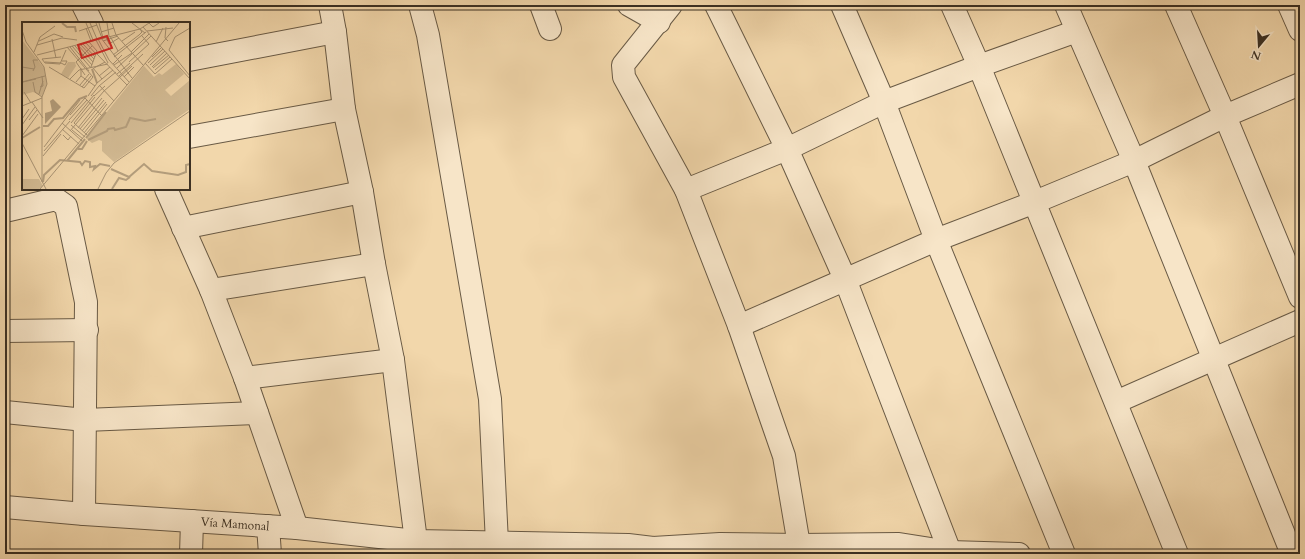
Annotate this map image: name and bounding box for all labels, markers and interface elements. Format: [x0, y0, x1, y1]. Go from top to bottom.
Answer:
inset map [22, 22, 190, 190]
north arrow [1239, 26, 1279, 66]
text: N [1249, 46, 1263, 64]
street label: Vía Mamonal [200, 514, 270, 534]

